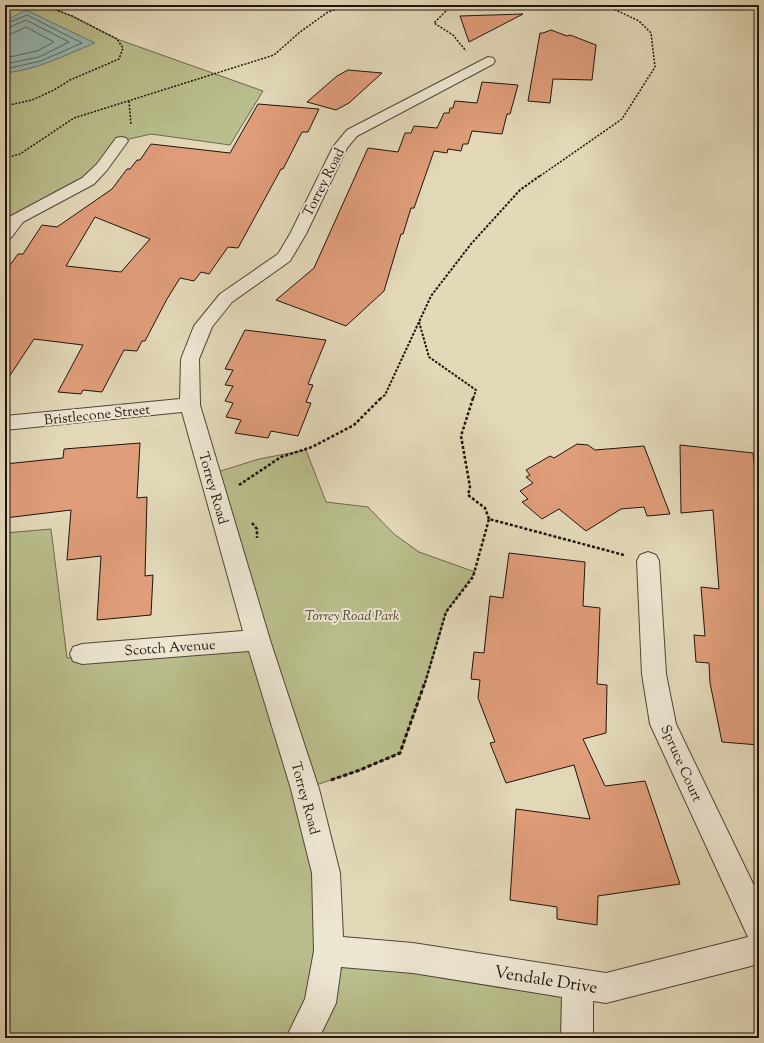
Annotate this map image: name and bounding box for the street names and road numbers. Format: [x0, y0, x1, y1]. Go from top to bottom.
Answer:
street label: Torrey Road [299, 145, 351, 221]
street label: Bristlecone Street [43, 400, 151, 431]
street label: Torrey Road [192, 450, 232, 527]
street label: Scotch Avenue [124, 636, 216, 662]
street label: Spruce Court [654, 722, 706, 805]
street label: Torrey Road [285, 760, 323, 837]
street label: Vendale Drive [492, 961, 599, 1001]

